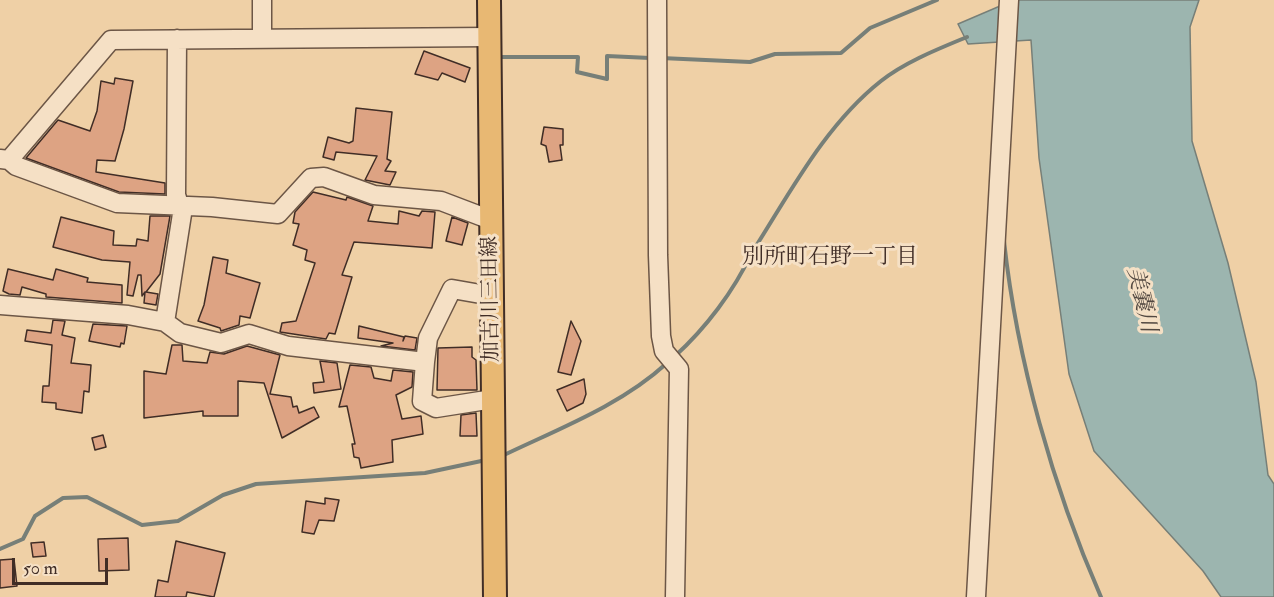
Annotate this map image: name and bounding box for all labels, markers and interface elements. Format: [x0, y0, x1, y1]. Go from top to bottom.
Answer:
street label: 加古川三田線 [478, 236, 506, 362]
district label: 別所町石野一丁目 [742, 245, 918, 271]
water label: 美嚢川 [1120, 265, 1160, 335]
scale bar [15, 546, 111, 584]
text: 50 m [23, 557, 58, 580]

